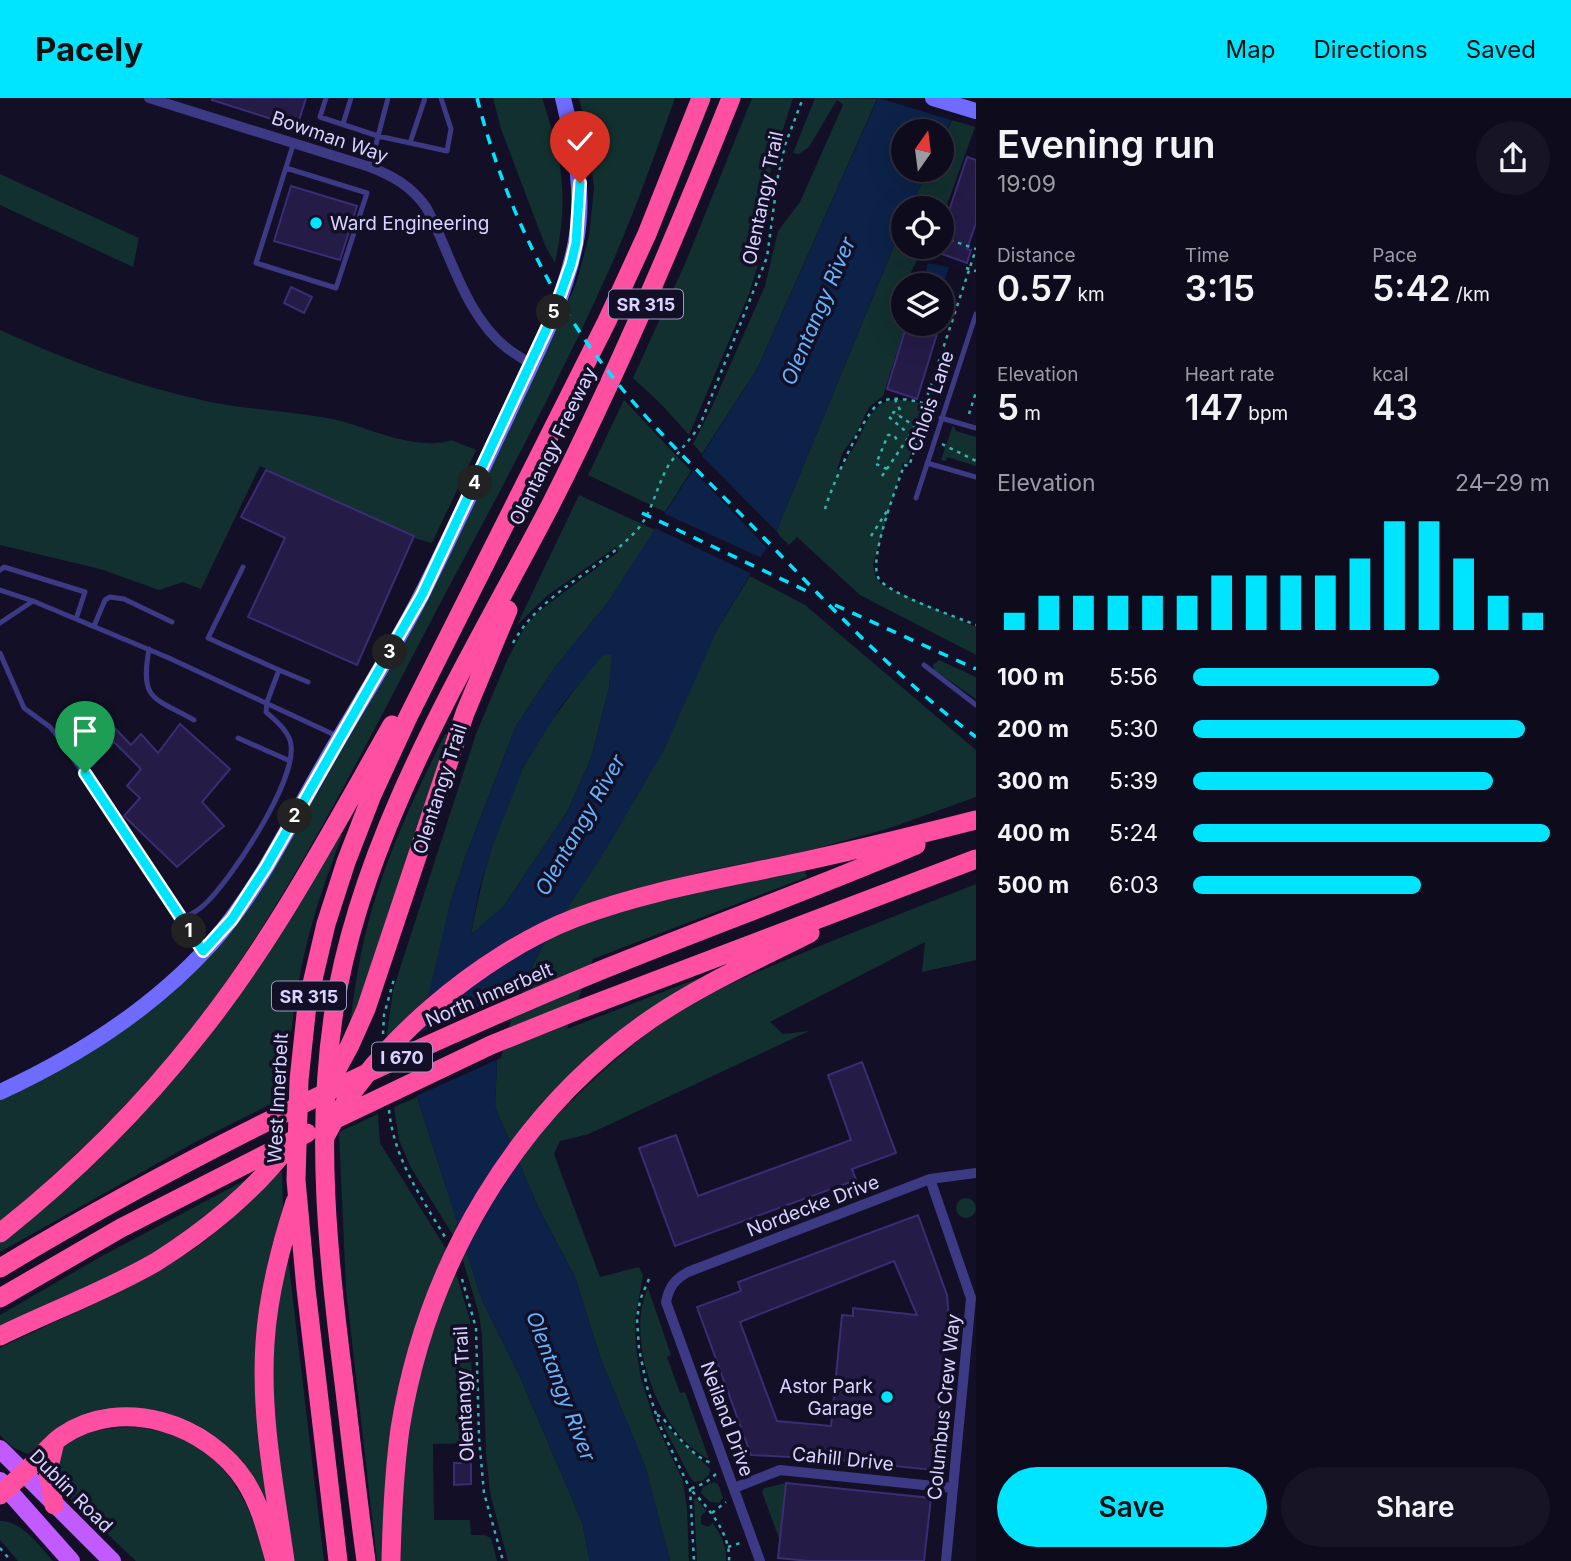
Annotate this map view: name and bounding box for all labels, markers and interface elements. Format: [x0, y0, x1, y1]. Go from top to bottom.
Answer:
text: Pacely [35, 29, 143, 69]
text: Map [1226, 35, 1275, 64]
text: Directions [1313, 35, 1428, 64]
text: Saved [1466, 35, 1536, 64]
street label: Bowman Way [269, 106, 392, 168]
pin [550, 111, 610, 183]
north arrow [891, 119, 954, 182]
map controls [891, 119, 954, 336]
text: Evening run [997, 121, 1215, 167]
button: share [1476, 121, 1550, 195]
icon: check [561, 122, 599, 160]
street label: Olentangy Trail [738, 129, 788, 267]
text: 19:09 [997, 170, 1056, 198]
button: locate [891, 196, 954, 259]
place label: Ward Engineering [330, 212, 489, 235]
marker: Ward Engineering [308, 215, 324, 231]
water label: Olentangy River [776, 232, 861, 389]
text: Distance [997, 244, 1075, 267]
text: Time [1185, 244, 1229, 267]
text: Pace [1372, 244, 1417, 267]
text: 0.57 [997, 267, 1072, 309]
text: 3:15 [1185, 267, 1255, 309]
text: 5:42 [1372, 267, 1451, 309]
button: layers [891, 273, 954, 336]
text: km [1072, 283, 1105, 306]
text: /km [1451, 283, 1490, 306]
road number: SR 315 [609, 289, 683, 318]
pin: 5 [536, 294, 572, 330]
text: 5 [547, 300, 560, 323]
street label: Chlois Lane [903, 348, 959, 454]
street label: Olentangy Freeway [505, 363, 601, 529]
text: Elevation [997, 363, 1078, 386]
text: Heart rate [1185, 363, 1275, 386]
text: kcal [1372, 363, 1409, 386]
text: 5 [997, 386, 1019, 428]
text: 147 [1185, 386, 1243, 428]
text: 43 [1372, 386, 1418, 428]
text: m [1019, 402, 1041, 425]
text: bpm [1243, 402, 1288, 425]
pin: 4 [458, 466, 492, 500]
text: Elevation [997, 469, 1096, 497]
text: 24–29 m [1455, 469, 1550, 497]
text: 4 [468, 471, 481, 494]
pin: 3 [372, 634, 408, 670]
text: 3 [383, 640, 396, 663]
text: 100 m [997, 663, 1064, 691]
text: 5:56 [1109, 663, 1158, 691]
pin [55, 701, 115, 773]
icon: arrive [66, 712, 104, 750]
text: 200 m [997, 715, 1069, 743]
text: 5:30 [1109, 715, 1158, 743]
street label: Olentangy Trail [408, 721, 472, 857]
water label: Olentangy River [530, 749, 631, 900]
text: 300 m [997, 767, 1069, 795]
text: 5:39 [1109, 767, 1158, 795]
pin: 2 [278, 798, 312, 834]
text: 2 [289, 804, 300, 827]
text: 400 m [997, 819, 1070, 847]
text: 5:24 [1109, 819, 1158, 847]
text: 500 m [997, 871, 1069, 899]
text: 6:03 [1109, 871, 1159, 899]
pin: 1 [172, 914, 206, 948]
text: 1 [184, 919, 193, 942]
street label: North Innerbelt [422, 958, 556, 1032]
road number: SR 315 [272, 982, 346, 1010]
street label: West Innerbelt [263, 1032, 293, 1164]
road number: I 670 [372, 1042, 432, 1072]
street label: Nordecke Drive [744, 1170, 882, 1242]
water label: Olentangy River [521, 1308, 601, 1465]
street label: Columbus Crew Way [923, 1312, 965, 1501]
street label: Olentangy Trail [449, 1326, 479, 1462]
street label: Neiland Drive [696, 1358, 758, 1480]
place label: Astor Park Garage [779, 1375, 874, 1420]
marker: Astor Park Garage [879, 1389, 895, 1405]
street label: Cahill Drive [791, 1442, 895, 1476]
street label: Dublin Road [25, 1445, 117, 1537]
button: Save [997, 1467, 1267, 1547]
button: Share [1281, 1467, 1550, 1547]

